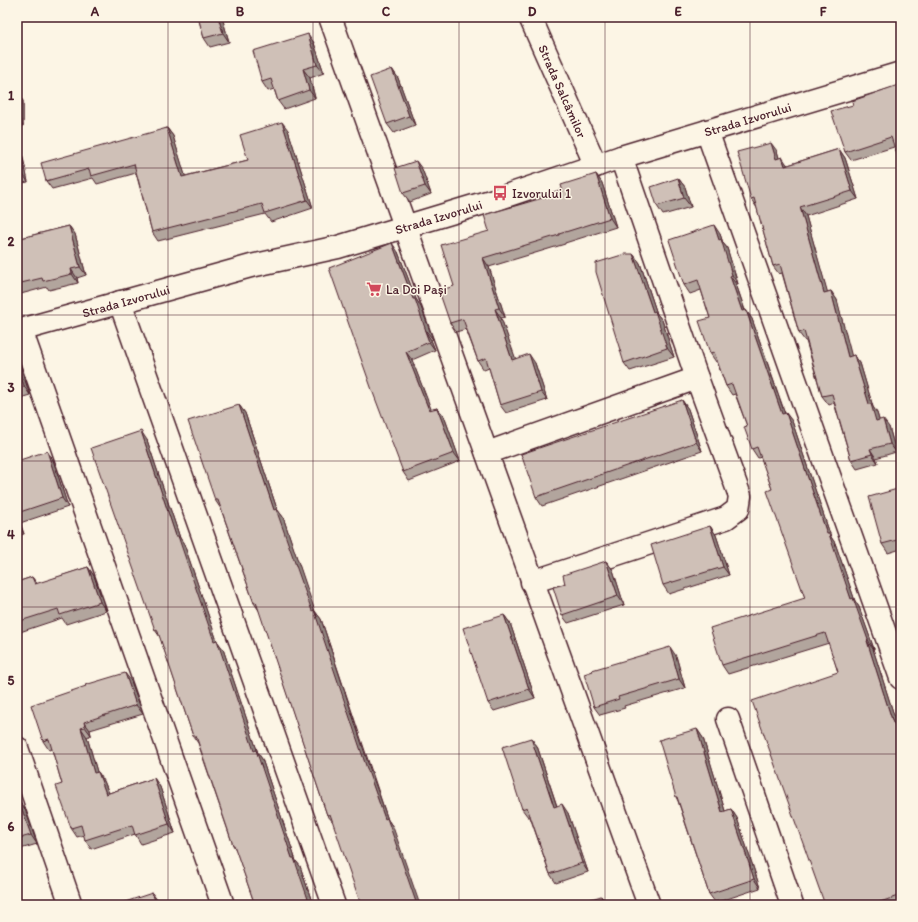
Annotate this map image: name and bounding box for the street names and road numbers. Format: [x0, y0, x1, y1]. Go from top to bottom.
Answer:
street label: Strada Salcâmilor [535, 42, 590, 140]
street label: Strada Izvorului [702, 99, 793, 140]
street label: Strada Izvorului [393, 197, 484, 237]
street label: Strada Izvorului [80, 282, 172, 321]

